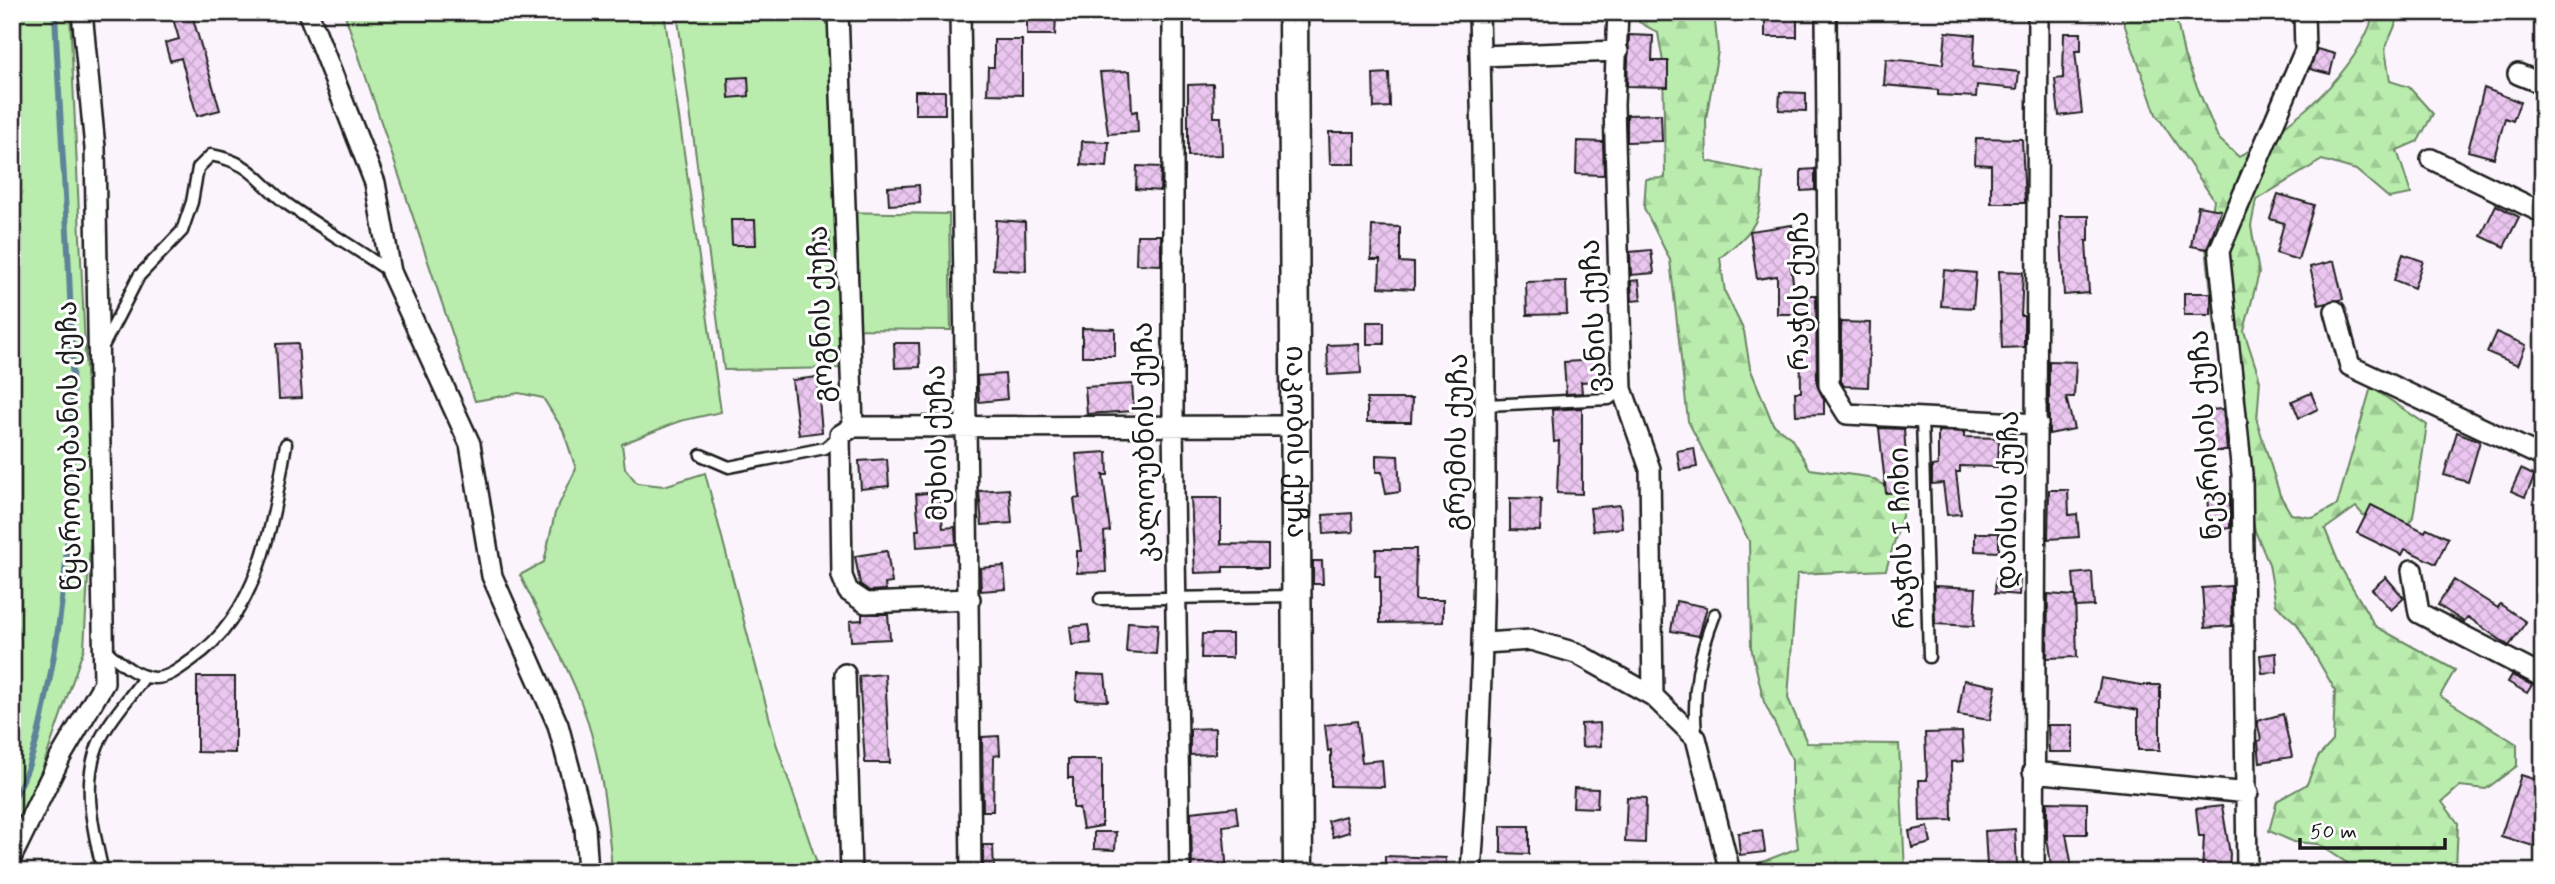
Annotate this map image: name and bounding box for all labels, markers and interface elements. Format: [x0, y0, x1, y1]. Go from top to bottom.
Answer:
street label: რაჭის ქუჩა [1782, 211, 1819, 371]
street label: გოგნის ქუჩა [800, 225, 844, 403]
street label: ვანის ქუჩა [1572, 238, 1618, 394]
street label: წყაროთუბანის ქუჩა [50, 300, 92, 592]
street label: კალოუბნის ქუჩა [1125, 321, 1167, 563]
street label: ნეკრისის ქუჩა [2181, 329, 2233, 541]
street label: იაკობის ქუჩა [1276, 345, 1315, 539]
street label: გრემის ქუჩა [1438, 353, 1478, 531]
street label: მუხის ქუჩა [918, 364, 958, 522]
street label: დაისის ქუჩა [1989, 410, 2029, 590]
street label: რაჭის I ჩიხი [1881, 446, 1925, 630]
scale bar [2300, 807, 2445, 851]
text: 50 m [2310, 818, 2357, 846]

